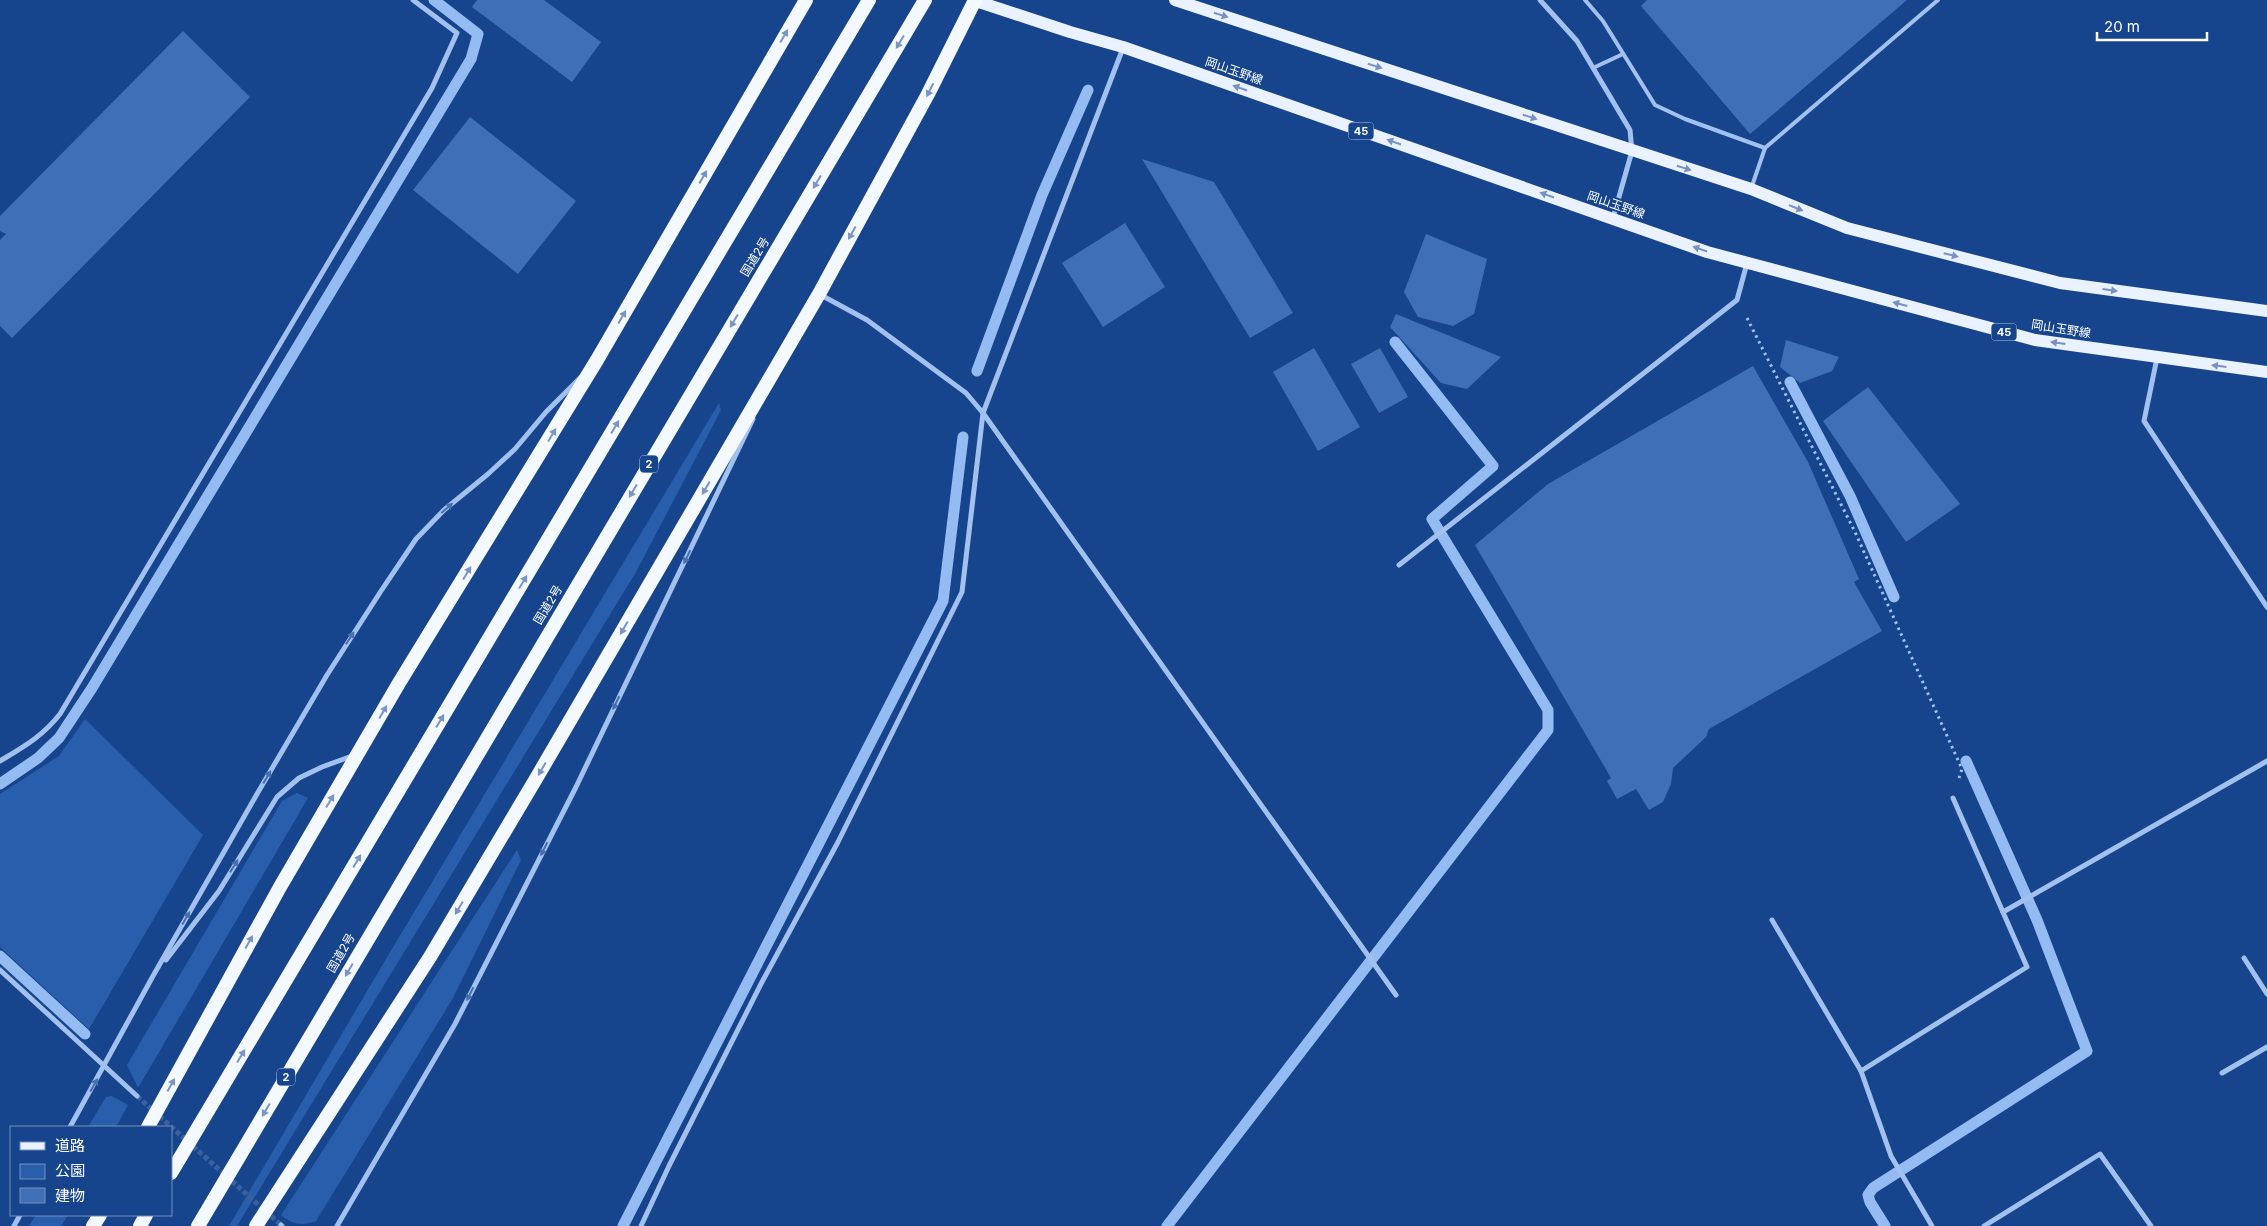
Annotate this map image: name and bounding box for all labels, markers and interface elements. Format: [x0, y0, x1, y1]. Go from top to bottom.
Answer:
scale bar [2097, 10, 2207, 42]
one-way arrow [1214, 12, 1229, 20]
text: 20 m [2104, 17, 2140, 36]
one-way arrow [780, 29, 789, 43]
one-way arrow [895, 35, 904, 48]
street label: 岡山玉野線 [1203, 54, 1265, 87]
one-way arrow [1368, 63, 1383, 71]
one-way arrow [926, 83, 934, 98]
one-way arrow [1232, 84, 1247, 92]
one-way arrow [1522, 114, 1537, 122]
road number: 45 [1348, 122, 1374, 140]
one-way arrow [1386, 138, 1401, 145]
one-way arrow [1677, 164, 1692, 172]
one-way arrow [699, 170, 708, 183]
one-way arrow [812, 175, 821, 188]
street label: 岡山玉野線 [1585, 188, 1647, 221]
one-way arrow [1539, 191, 1554, 199]
one-way arrow [1789, 204, 1804, 212]
one-way arrow [848, 226, 856, 240]
street label: 国道2号 [737, 234, 772, 279]
one-way arrow [1693, 245, 1708, 253]
one-way arrow [1944, 251, 1959, 259]
one-way arrow [2102, 286, 2118, 294]
one-way arrow [1893, 300, 1908, 308]
one-way arrow [617, 311, 626, 324]
one-way arrow [729, 315, 738, 328]
street label: 岡山玉野線 [2030, 316, 2092, 341]
road number: 45 [1992, 324, 2016, 341]
one-way arrow [2049, 339, 2065, 347]
one-way arrow [2210, 362, 2226, 370]
one-way arrow [611, 420, 620, 433]
one-way arrow [547, 428, 556, 441]
road number: 2 [640, 456, 658, 472]
one-way arrow [702, 482, 711, 495]
one-way arrow [628, 485, 637, 498]
one-way arrow [440, 502, 452, 514]
one-way arrow [683, 550, 691, 564]
one-way arrow [462, 567, 471, 580]
one-way arrow [519, 575, 528, 588]
street label: 国道2号 [530, 582, 565, 627]
one-way arrow [620, 622, 629, 635]
one-way arrow [346, 631, 355, 645]
one-way arrow [612, 696, 620, 711]
one-way arrow [378, 706, 387, 719]
one-way arrow [436, 714, 444, 729]
one-way arrow [538, 762, 547, 775]
one-way arrow [262, 771, 271, 784]
one-way arrow [326, 795, 335, 808]
one-way arrow [540, 842, 548, 856]
one-way arrow [352, 854, 361, 867]
one-way arrow [229, 860, 239, 873]
one-way arrow [454, 902, 463, 915]
one-way arrow [182, 911, 190, 926]
street label: 国道2号 [323, 930, 358, 975]
one-way arrow [245, 935, 254, 949]
one-way arrow [344, 963, 353, 976]
one-way arrow [466, 987, 474, 1001]
one-way arrow [236, 1049, 245, 1062]
road number: 2 [277, 1068, 295, 1086]
one-way arrow [167, 1077, 175, 1092]
one-way arrow [90, 1078, 98, 1092]
one-way arrow [262, 1103, 271, 1117]
legend [10, 1126, 172, 1216]
text: 道路 [55, 1136, 85, 1155]
text: 公園 [55, 1161, 85, 1180]
text: 建物 [55, 1186, 85, 1205]

